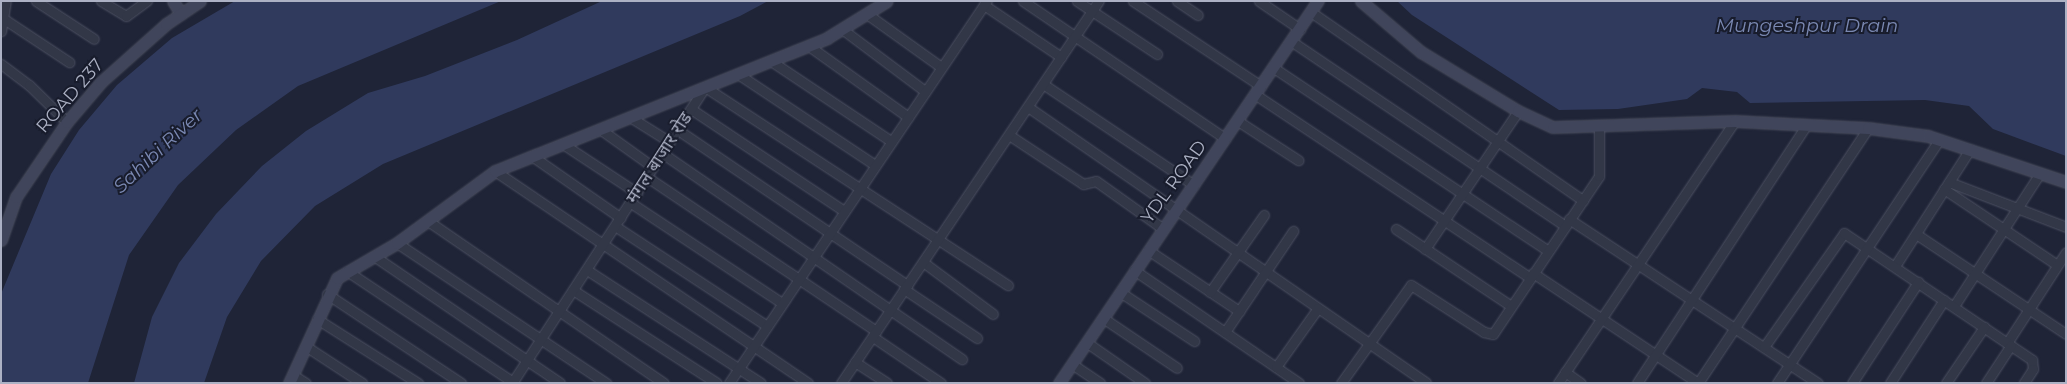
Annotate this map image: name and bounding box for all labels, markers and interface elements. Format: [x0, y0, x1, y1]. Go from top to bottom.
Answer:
water label: Mungeshpur Drain [1716, 15, 1898, 37]
street label: ROAD 237 [32, 55, 108, 137]
water label: Sahibi River [109, 104, 207, 198]
street label: मंगल बाजार रोड [621, 108, 697, 208]
street label: YDL ROAD [1137, 136, 1211, 228]

